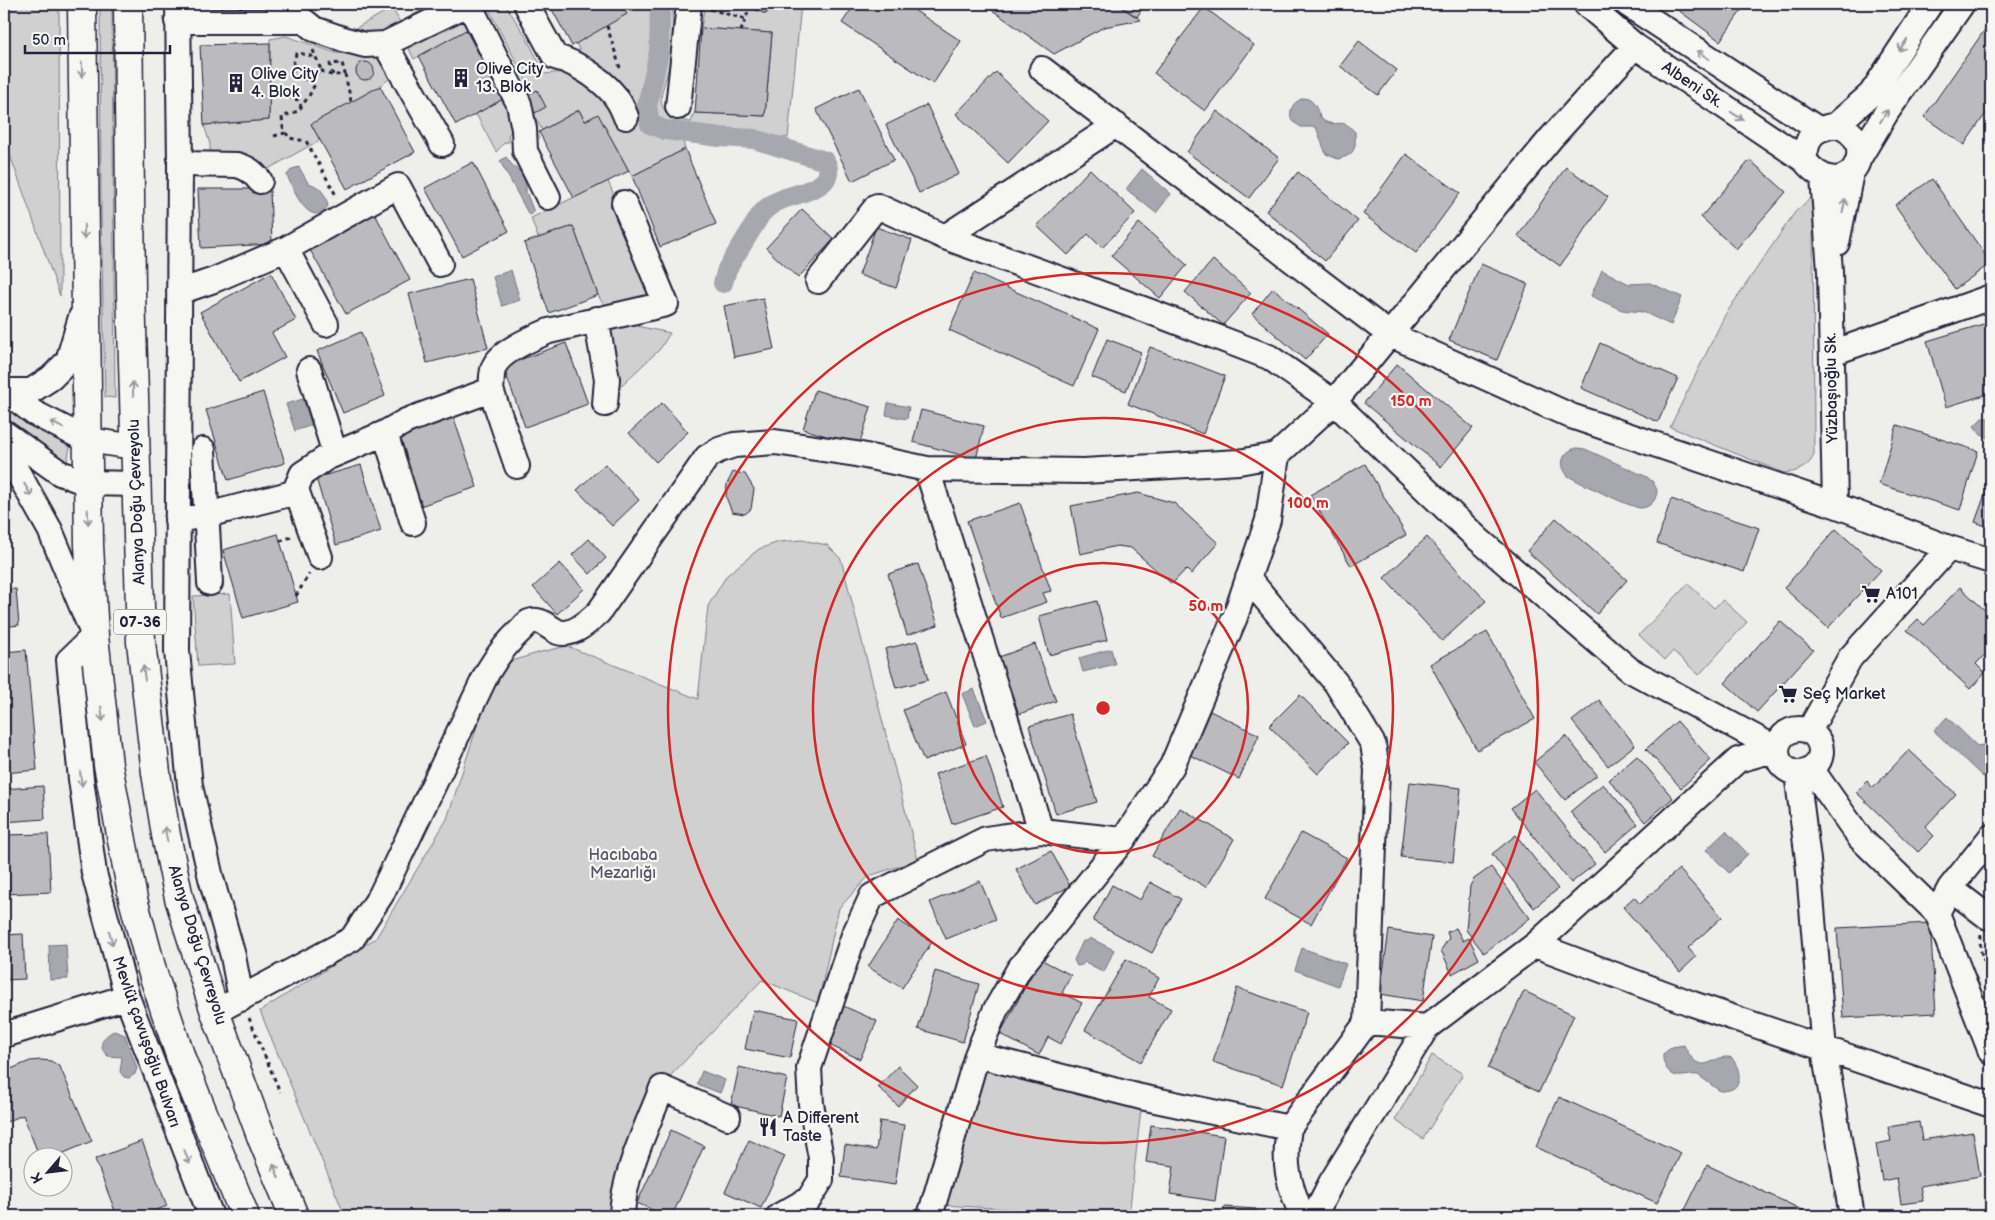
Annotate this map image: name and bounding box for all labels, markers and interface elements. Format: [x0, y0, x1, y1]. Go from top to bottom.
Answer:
scale bar [25, 22, 170, 54]
text: 50 m [32, 31, 66, 50]
one-way arrow [1898, 37, 1908, 51]
one-way arrow [1697, 49, 1711, 59]
street label: Albeni Sk. [1658, 58, 1726, 112]
place label: Olive City 13. Blok [476, 60, 544, 97]
one-way arrow [77, 62, 87, 78]
place label: Olive City 4. Blok [251, 65, 319, 102]
building icon: Olive City 13. Blok [450, 67, 472, 89]
building icon: Olive City 4. Blok [225, 72, 247, 94]
one-way arrow [1879, 110, 1889, 124]
one-way arrow [1730, 111, 1744, 121]
one-way arrow [1840, 199, 1849, 215]
one-way arrow [79, 224, 89, 240]
street label: Yüzbaşıoğlu Sk. [1822, 332, 1842, 445]
one-way arrow [129, 381, 138, 397]
text: 150 m [1390, 392, 1432, 411]
street label: Alanya Doğu Çevreyolu [125, 419, 149, 585]
one-way arrow [49, 420, 64, 430]
one-way arrow [23, 483, 33, 498]
text: 100 m [1287, 494, 1329, 513]
one-way arrow [83, 509, 93, 525]
supermarket icon: A101 [1860, 583, 1882, 605]
place label: A101 [1886, 585, 1918, 604]
text: 50 m [1189, 597, 1224, 616]
road number: 07-36 [114, 610, 166, 634]
one-way arrow [139, 665, 149, 681]
supermarket icon: Seç Market [1777, 683, 1799, 705]
place label: Seç Market [1803, 685, 1886, 704]
centre of rings [1094, 699, 1112, 717]
one-way arrow [97, 706, 107, 722]
one-way arrow [76, 770, 86, 786]
one-way arrow [160, 827, 170, 843]
park label: Hacıbaba Mezarlığı [588, 846, 658, 883]
street label: Alanya Doğu Çevreyolu [164, 863, 230, 1027]
one-way arrow [106, 930, 116, 946]
street label: Mevlüt çavuşoğlu Bulvarı [108, 954, 184, 1130]
place label: A Different Taste [783, 1109, 859, 1146]
restaurant icon: A Different Taste [757, 1116, 779, 1138]
north arrow [22, 1148, 72, 1198]
one-way arrow [183, 1149, 193, 1164]
one-way arrow [270, 1164, 280, 1179]
text: K [27, 1169, 47, 1186]

